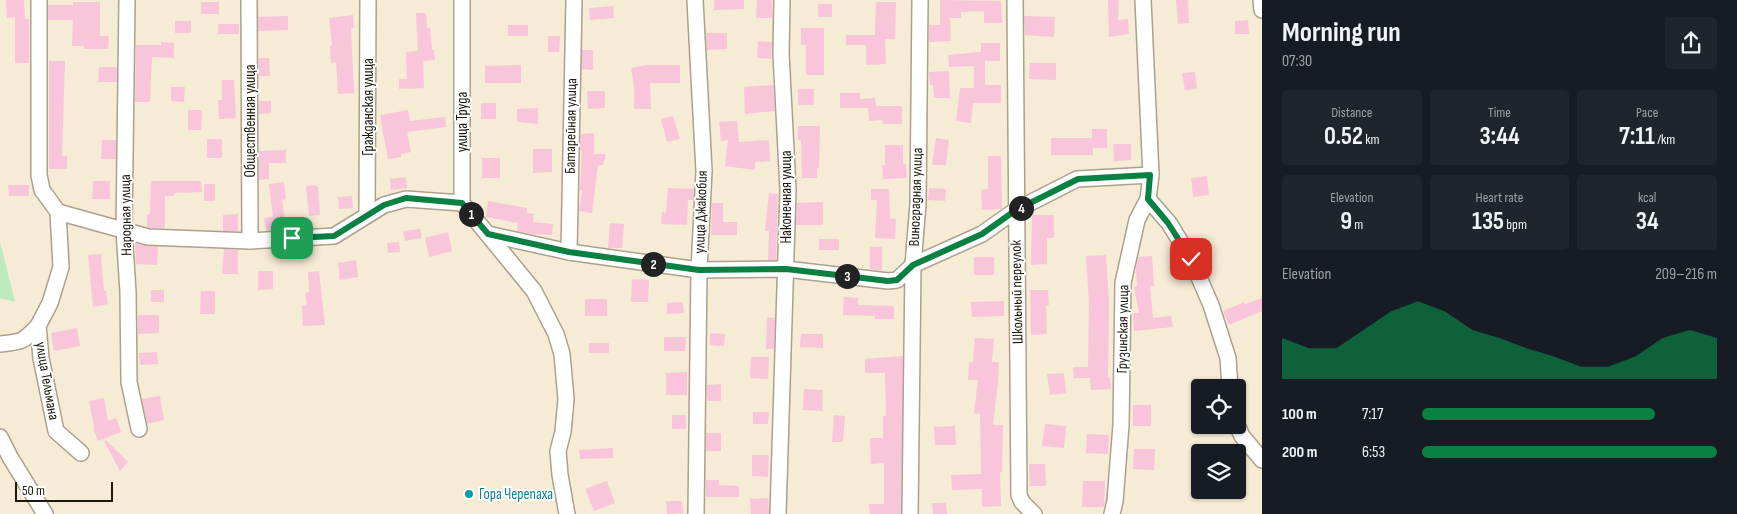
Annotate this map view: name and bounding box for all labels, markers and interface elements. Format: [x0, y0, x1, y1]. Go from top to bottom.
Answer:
text: Morning run [1282, 16, 1401, 49]
button: share [1665, 17, 1717, 69]
text: 07:30 [1282, 52, 1312, 71]
street label: Гражданская улица [359, 58, 378, 156]
street label: Общественная улица [241, 64, 260, 177]
street label: Батарейная улица [561, 78, 581, 174]
street label: улица Труда [453, 92, 472, 152]
text: Distance [1331, 104, 1372, 121]
text: Time [1488, 104, 1511, 121]
text: Pace [1636, 104, 1658, 121]
text: 0.52 [1324, 121, 1363, 152]
text: 3:44 [1479, 121, 1520, 152]
text: 7:11 [1619, 121, 1655, 152]
text: km [1363, 131, 1380, 148]
text: /km [1655, 131, 1675, 148]
street label: Виноградная улица [905, 147, 927, 247]
street label: Наконечная улица [777, 150, 796, 244]
street label: улица Джакобия [690, 170, 712, 254]
street label: Народная улица [116, 174, 136, 256]
text: Elevation [1330, 189, 1373, 206]
text: Heart rate [1476, 189, 1523, 206]
text: kcal [1638, 189, 1656, 206]
pin: 4 [1008, 196, 1034, 220]
text: 4 [1018, 200, 1025, 217]
pin: 1 [458, 202, 484, 226]
text: 1 [469, 206, 474, 223]
text: 9 [1340, 206, 1352, 237]
text: 135 [1472, 206, 1504, 237]
text: 34 [1636, 206, 1659, 237]
text: m [1352, 216, 1363, 233]
text: bpm [1504, 216, 1527, 233]
pin [271, 217, 313, 259]
icon: arrive [278, 224, 306, 252]
pin [1170, 238, 1212, 280]
street label: Школьный переулок [1007, 239, 1027, 344]
icon: check [1177, 245, 1205, 273]
pin: 2 [640, 252, 666, 276]
text: 2 [650, 256, 657, 273]
pin: 3 [834, 264, 860, 288]
text: Elevation [1282, 265, 1331, 284]
text: 209–216 m [1655, 265, 1717, 284]
text: 3 [844, 268, 851, 285]
street label: Грузинская улица [1113, 284, 1133, 374]
street label: улица Тельмана [31, 340, 63, 422]
map controls [1191, 379, 1246, 499]
button: locate [1191, 379, 1246, 434]
text: 100 m [1282, 405, 1317, 424]
text: 7:17 [1362, 405, 1383, 424]
text: 200 m [1282, 443, 1317, 462]
text: 6:53 [1362, 443, 1385, 462]
button: layers [1191, 444, 1246, 499]
scale bar [15, 479, 112, 502]
text: 50 m [22, 482, 45, 499]
place label: Гора Черепаха [479, 485, 553, 504]
marker: Гора Черепаха [463, 488, 475, 500]

